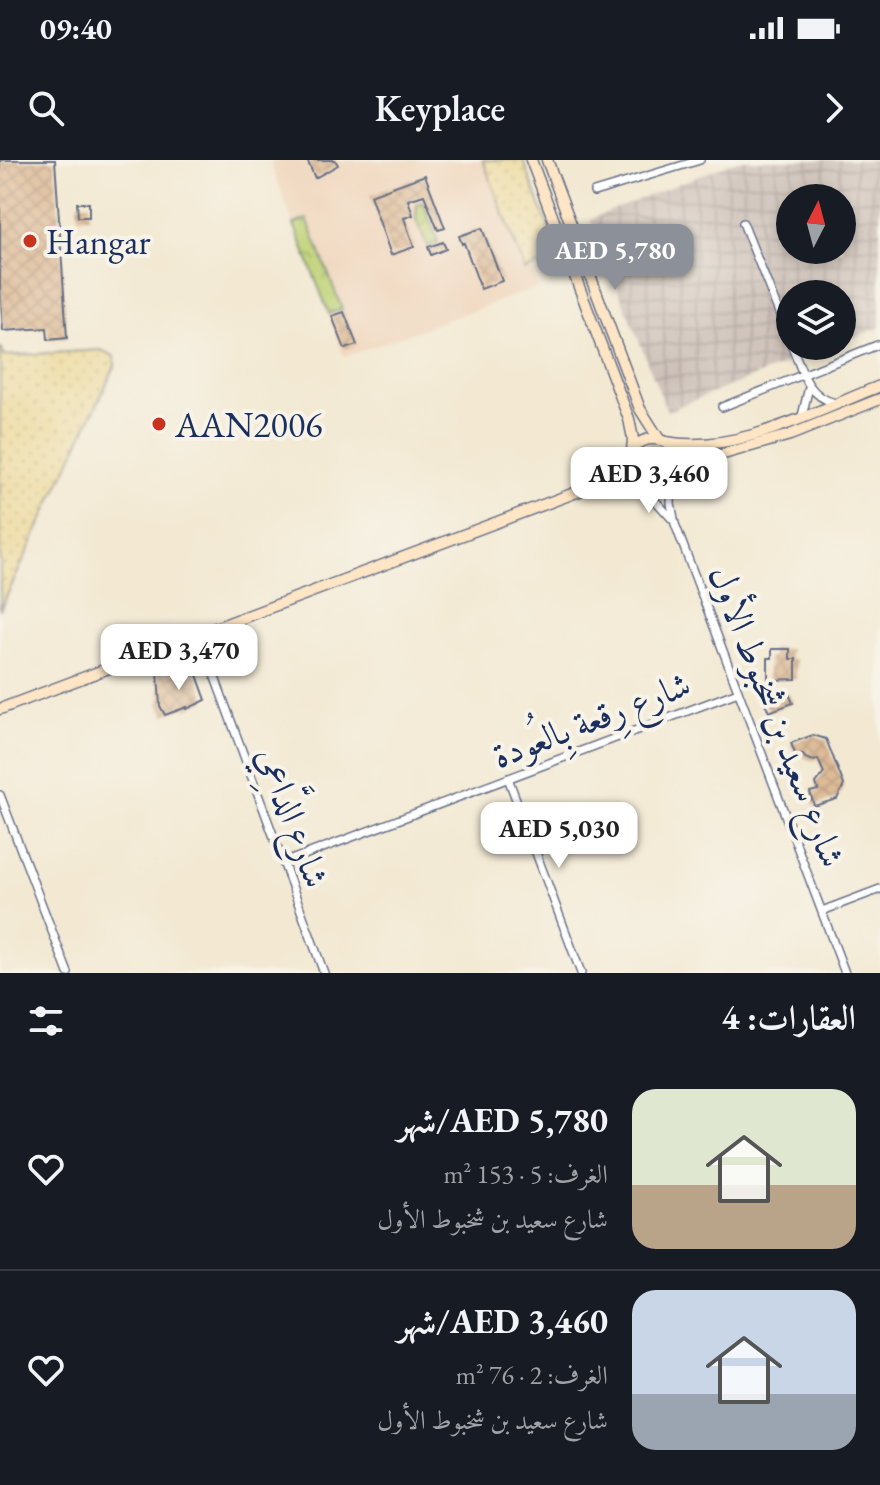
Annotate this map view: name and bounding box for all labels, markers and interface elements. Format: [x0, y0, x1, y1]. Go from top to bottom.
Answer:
text: 09:40 [40, 9, 112, 48]
text: Keyplace [375, 85, 505, 132]
icon: search [24, 86, 68, 130]
icon: forward [812, 86, 856, 130]
north arrow [776, 184, 856, 264]
map controls [776, 184, 856, 360]
place label: Hangar [46, 218, 151, 265]
pin: AED 5,780 [523, 224, 707, 292]
marker: Hangar [21, 232, 39, 250]
text: AED 5,780 [555, 233, 675, 267]
button: layers [776, 280, 856, 360]
place label: AAN2006 [174, 401, 322, 448]
marker: AAN2006 [150, 415, 168, 433]
pin: AED 3,460 [557, 447, 741, 515]
text: AED 3,460 [589, 456, 709, 490]
street label: شارع سعيد بن شخبوط الأول [692, 558, 858, 876]
pin: AED 3,470 [87, 624, 271, 692]
text: AED 3,470 [119, 633, 239, 667]
street label: شارع رِقعة بِالعُودة [483, 655, 699, 785]
street label: شارع الدَّاعِي [240, 738, 346, 896]
pin: AED 5,030 [467, 802, 651, 870]
text: AED 5,030 [499, 811, 619, 845]
text: العقارات: 4 [722, 995, 856, 1039]
icon: filters [24, 999, 68, 1043]
text: AED 5,780/شهر [397, 1098, 608, 1142]
icon: home [696, 1121, 792, 1217]
icon: heart [24, 1147, 68, 1191]
text: الغرف: 5 · 153 m² [443, 1157, 608, 1191]
text: شارع سعيد بن شخبوط الأول [377, 1202, 608, 1236]
text: AED 3,460/شهر [397, 1299, 608, 1343]
icon: home [696, 1322, 792, 1418]
icon: heart [24, 1348, 68, 1392]
text: الغرف: 2 · 76 m² [456, 1358, 608, 1392]
text: شارع سعيد بن شخبوط الأول [377, 1403, 608, 1437]

